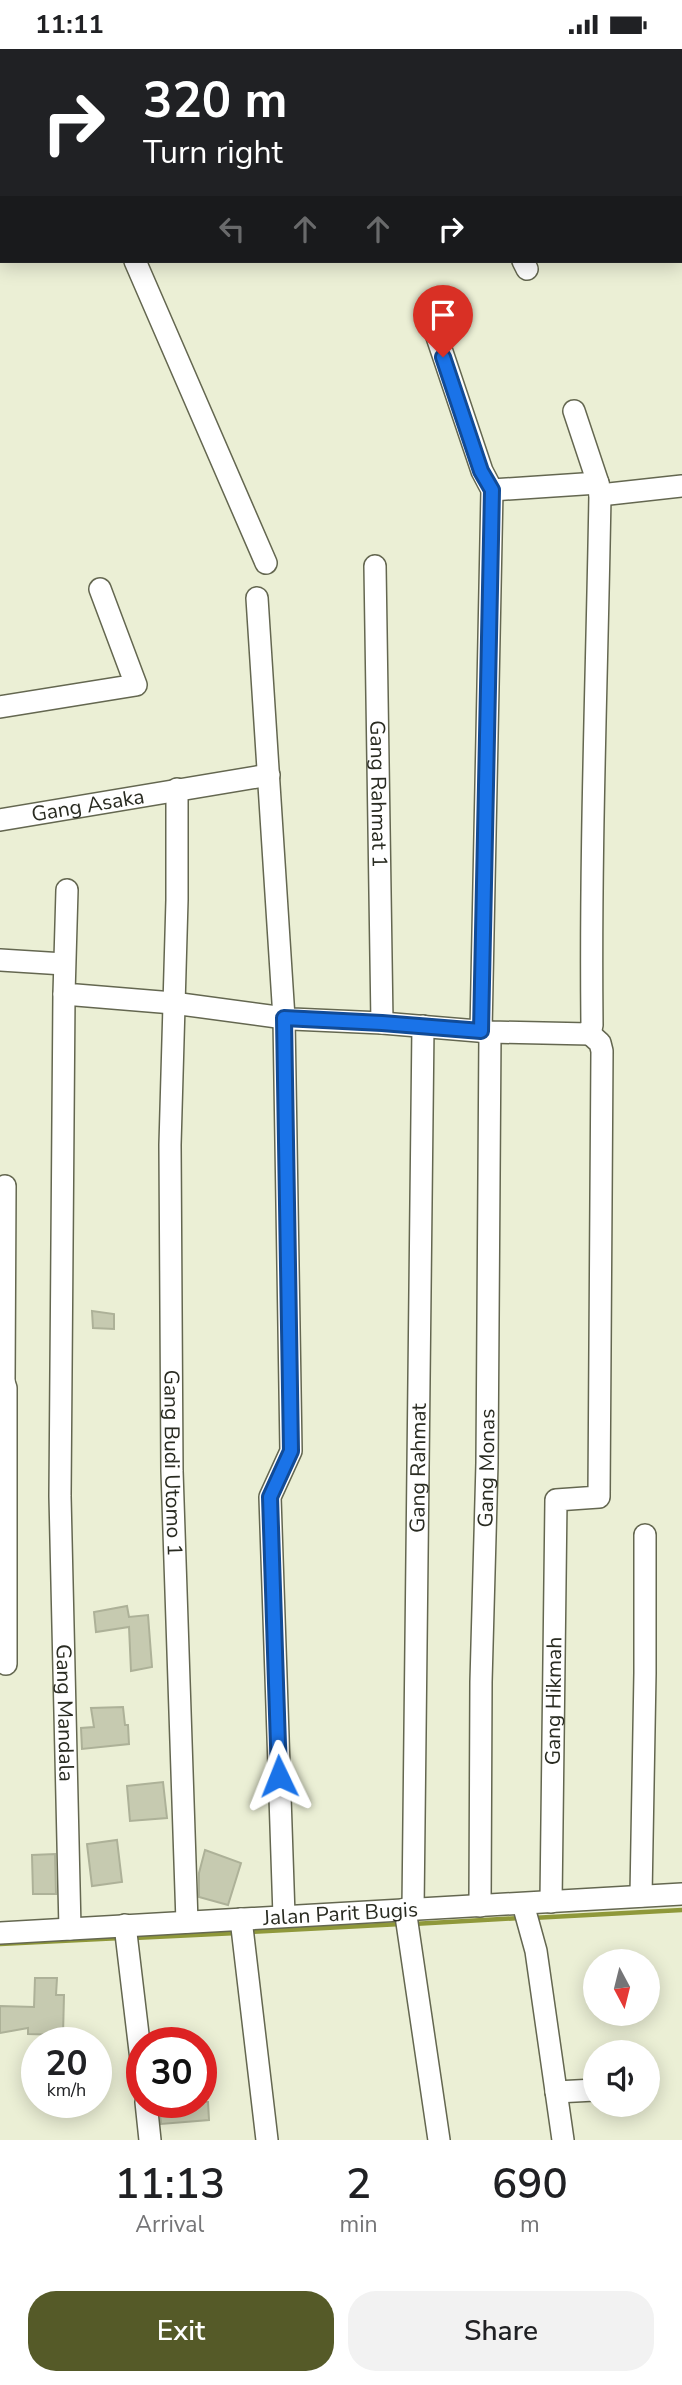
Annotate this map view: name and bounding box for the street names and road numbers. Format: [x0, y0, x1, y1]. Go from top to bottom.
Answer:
street label: Gang Rahmat 1 [363, 720, 394, 868]
street label: Gang Asaka [29, 782, 146, 829]
street label: Gang Budi Utomo 1 [157, 1370, 189, 1557]
street label: Gang Rahmat [403, 1402, 433, 1533]
street label: Gang Monas [471, 1409, 501, 1528]
street label: Gang Hikmah [539, 1637, 568, 1765]
street label: Gang Mandala [49, 1644, 81, 1782]
street label: Jalan Parit Bugis [261, 1895, 419, 1932]

